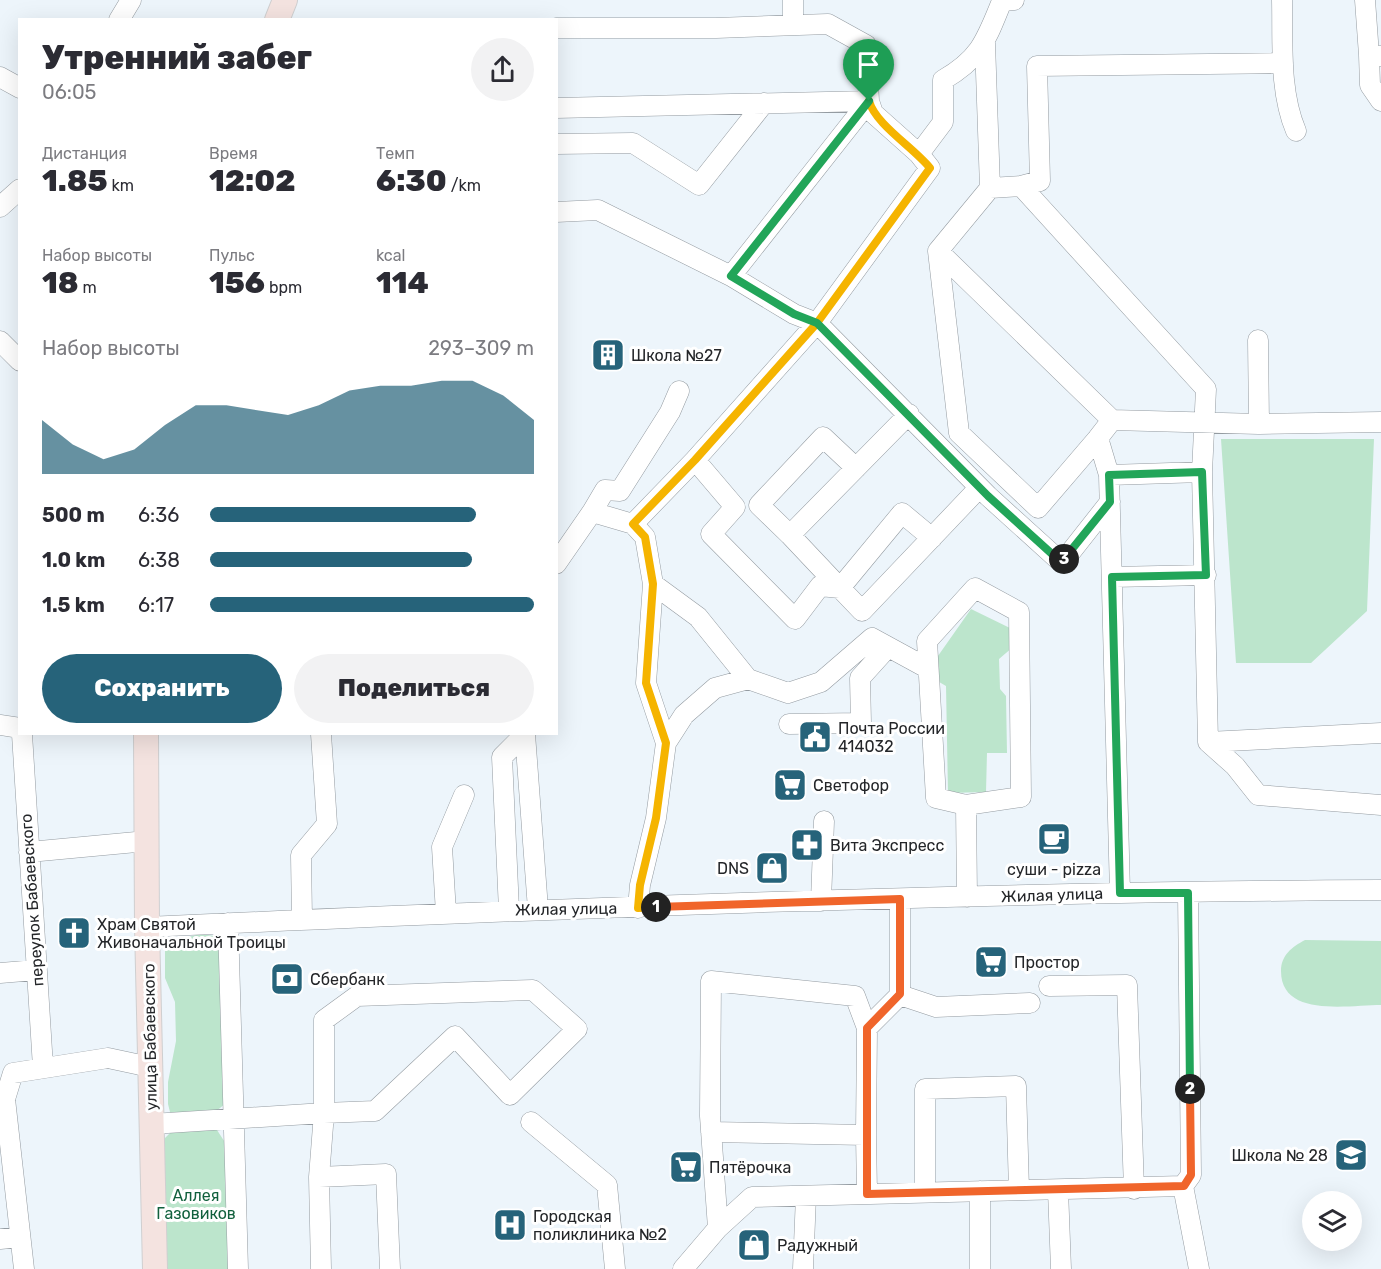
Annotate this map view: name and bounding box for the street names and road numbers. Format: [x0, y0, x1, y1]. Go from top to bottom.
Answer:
street label: переулок Бабаевского [16, 813, 48, 987]
street label: Жилая улица [1001, 884, 1103, 906]
street label: Жилая улица [515, 899, 617, 919]
street label: улица Бабаевского [139, 963, 161, 1111]

